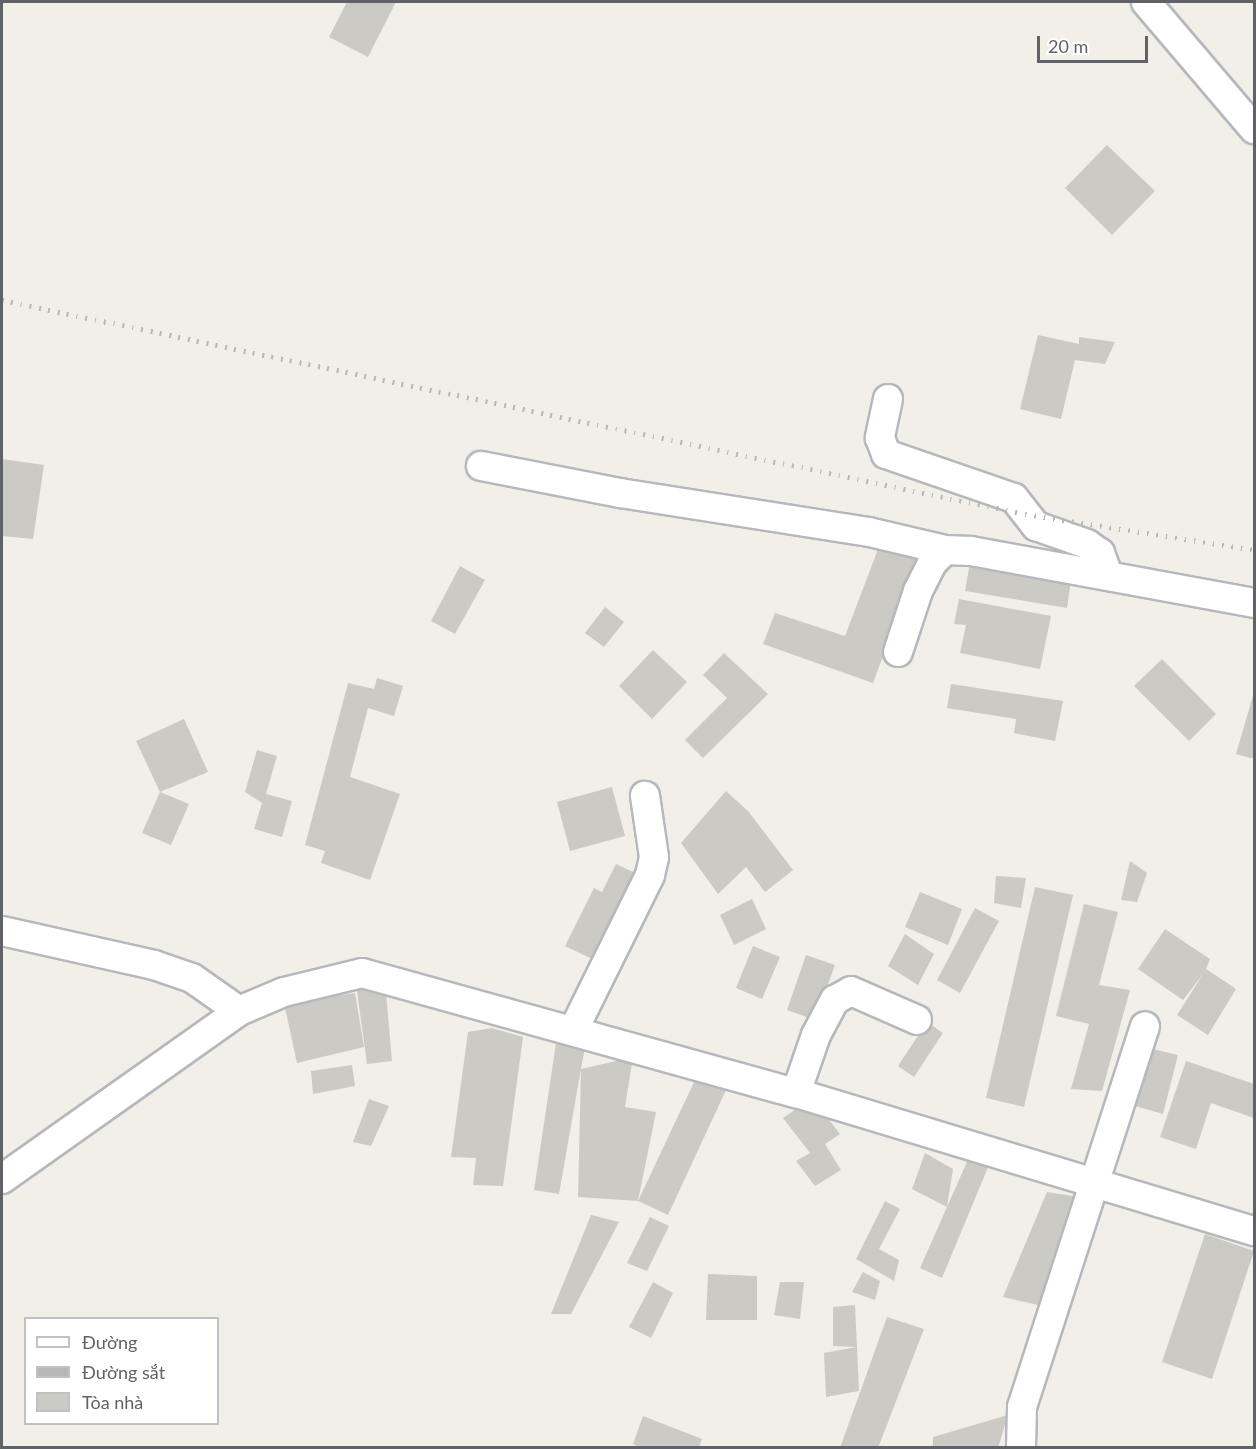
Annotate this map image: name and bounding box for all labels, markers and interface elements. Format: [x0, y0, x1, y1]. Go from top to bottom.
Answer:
scale bar [1040, 24, 1151, 62]
text: 20 m [1048, 35, 1088, 57]
legend [24, 1317, 219, 1425]
text: Đường [82, 1331, 137, 1353]
text: Đường sắt [82, 1361, 165, 1383]
text: Tòa nhà [82, 1391, 143, 1413]

